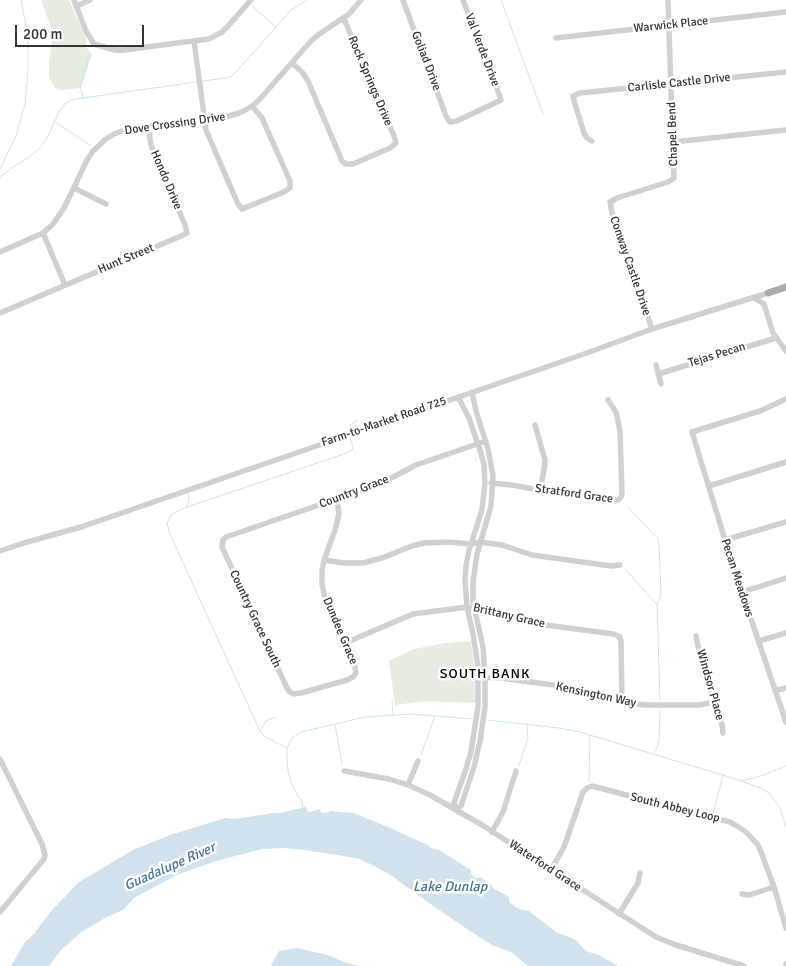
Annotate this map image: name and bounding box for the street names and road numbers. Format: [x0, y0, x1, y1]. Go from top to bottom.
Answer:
street label: Val Verde Drive [461, 11, 503, 89]
street label: Warwick Place [633, 14, 709, 36]
street label: Goliad Drive [408, 29, 444, 93]
street label: Rock Springs Drive [345, 34, 395, 128]
street label: Carlisle Castle Drive [627, 70, 731, 96]
street label: Chapel Bend [665, 101, 681, 167]
street label: Dove Crossing Drive [124, 110, 226, 138]
street label: Hondo Drive [147, 148, 185, 212]
street label: Conway Castle Drive [606, 214, 654, 318]
street label: Hunt Street [96, 241, 156, 277]
street label: Tejas Pecan [687, 339, 747, 371]
street label: Farm-to-Market Road 725 [320, 394, 448, 450]
street label: Country Grace [317, 472, 391, 512]
street label: Stratford Grace [534, 481, 614, 507]
street label: Pecan Meadows [718, 537, 756, 619]
street label: Country Grace South [226, 568, 284, 670]
street label: Dundee Grace [319, 595, 361, 667]
street label: Brittany Grace [471, 601, 547, 631]
street label: Windsor Place [693, 648, 727, 722]
street label: Kensington Way [555, 679, 637, 711]
street label: South Abbey Loop [629, 790, 721, 826]
street label: Waterford Grace [506, 837, 584, 895]

